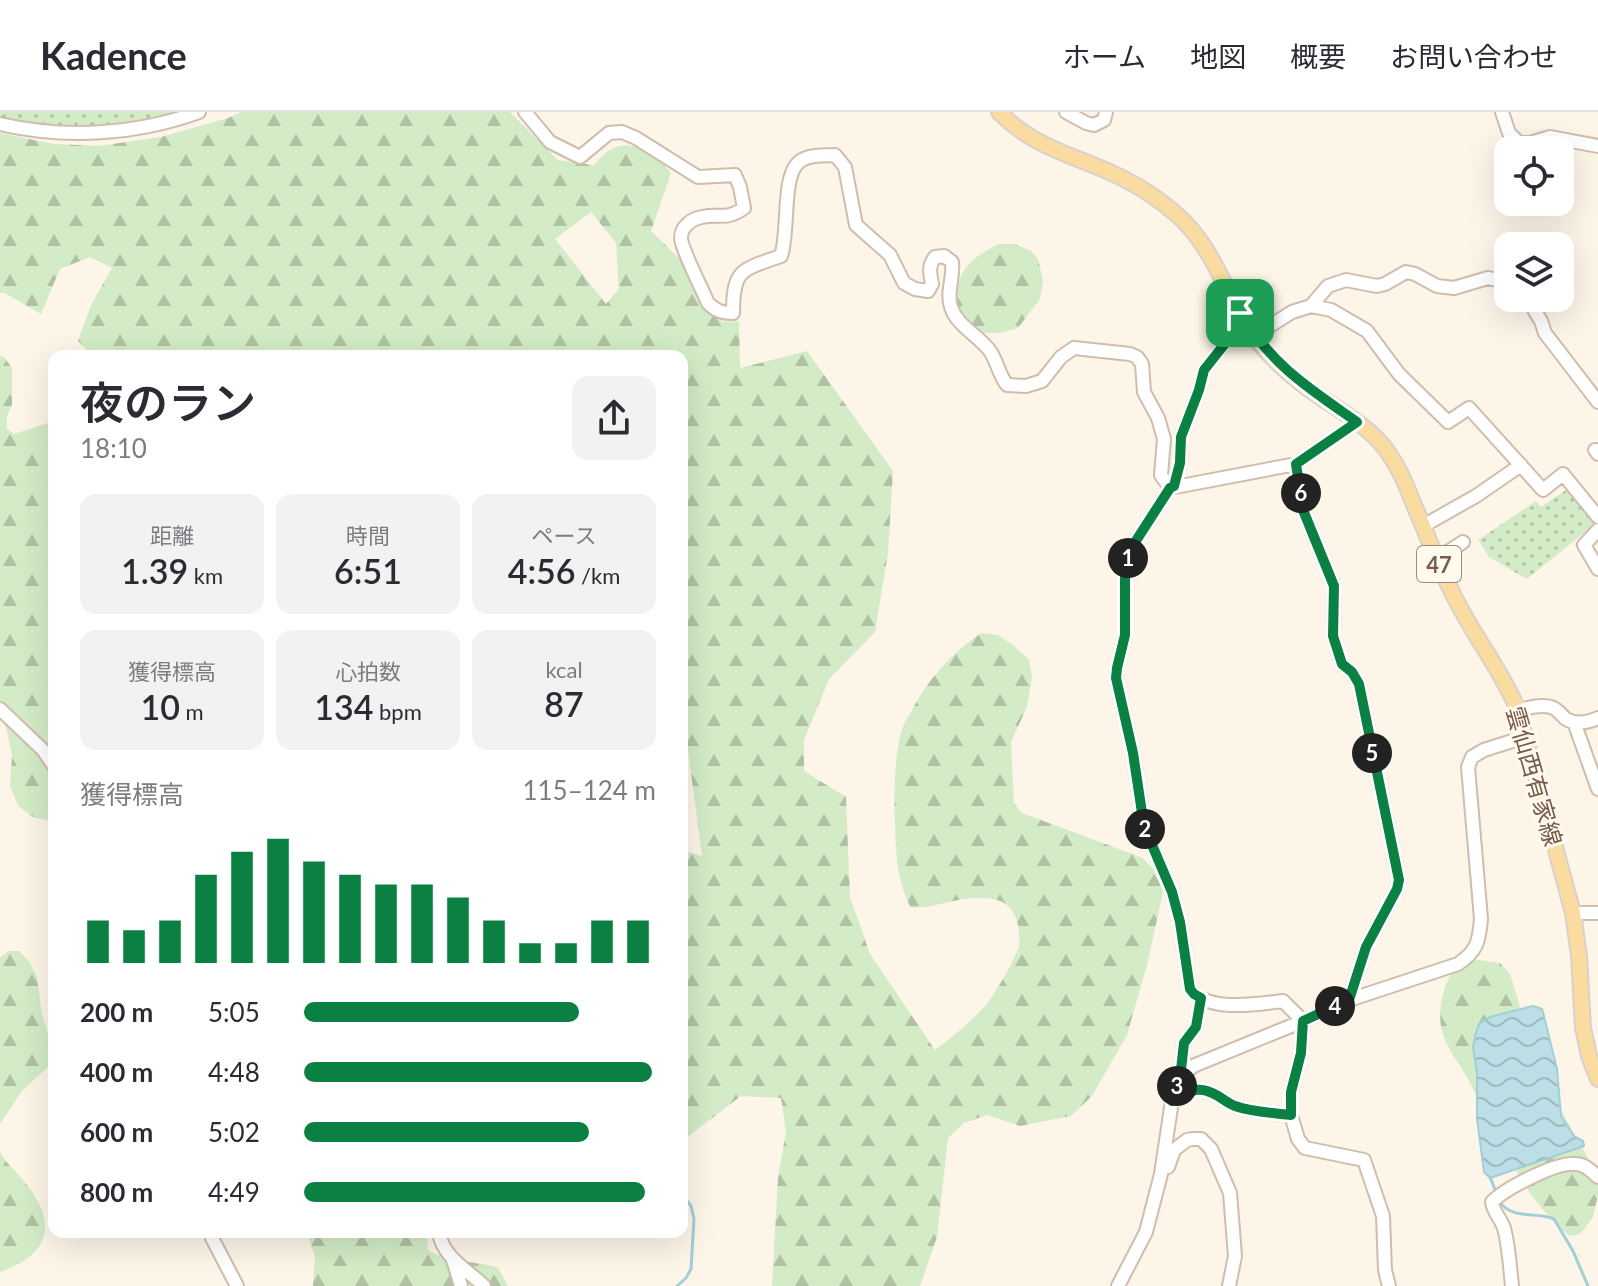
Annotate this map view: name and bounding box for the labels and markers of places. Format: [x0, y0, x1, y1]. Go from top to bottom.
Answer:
pin [1206, 279, 1274, 347]
pin: 6 [1281, 473, 1321, 513]
pin: 1 [1108, 538, 1148, 578]
pin: 5 [1352, 733, 1392, 773]
pin: 2 [1125, 809, 1165, 849]
pin: 4 [1315, 986, 1355, 1026]
pin: 3 [1157, 1066, 1197, 1106]

